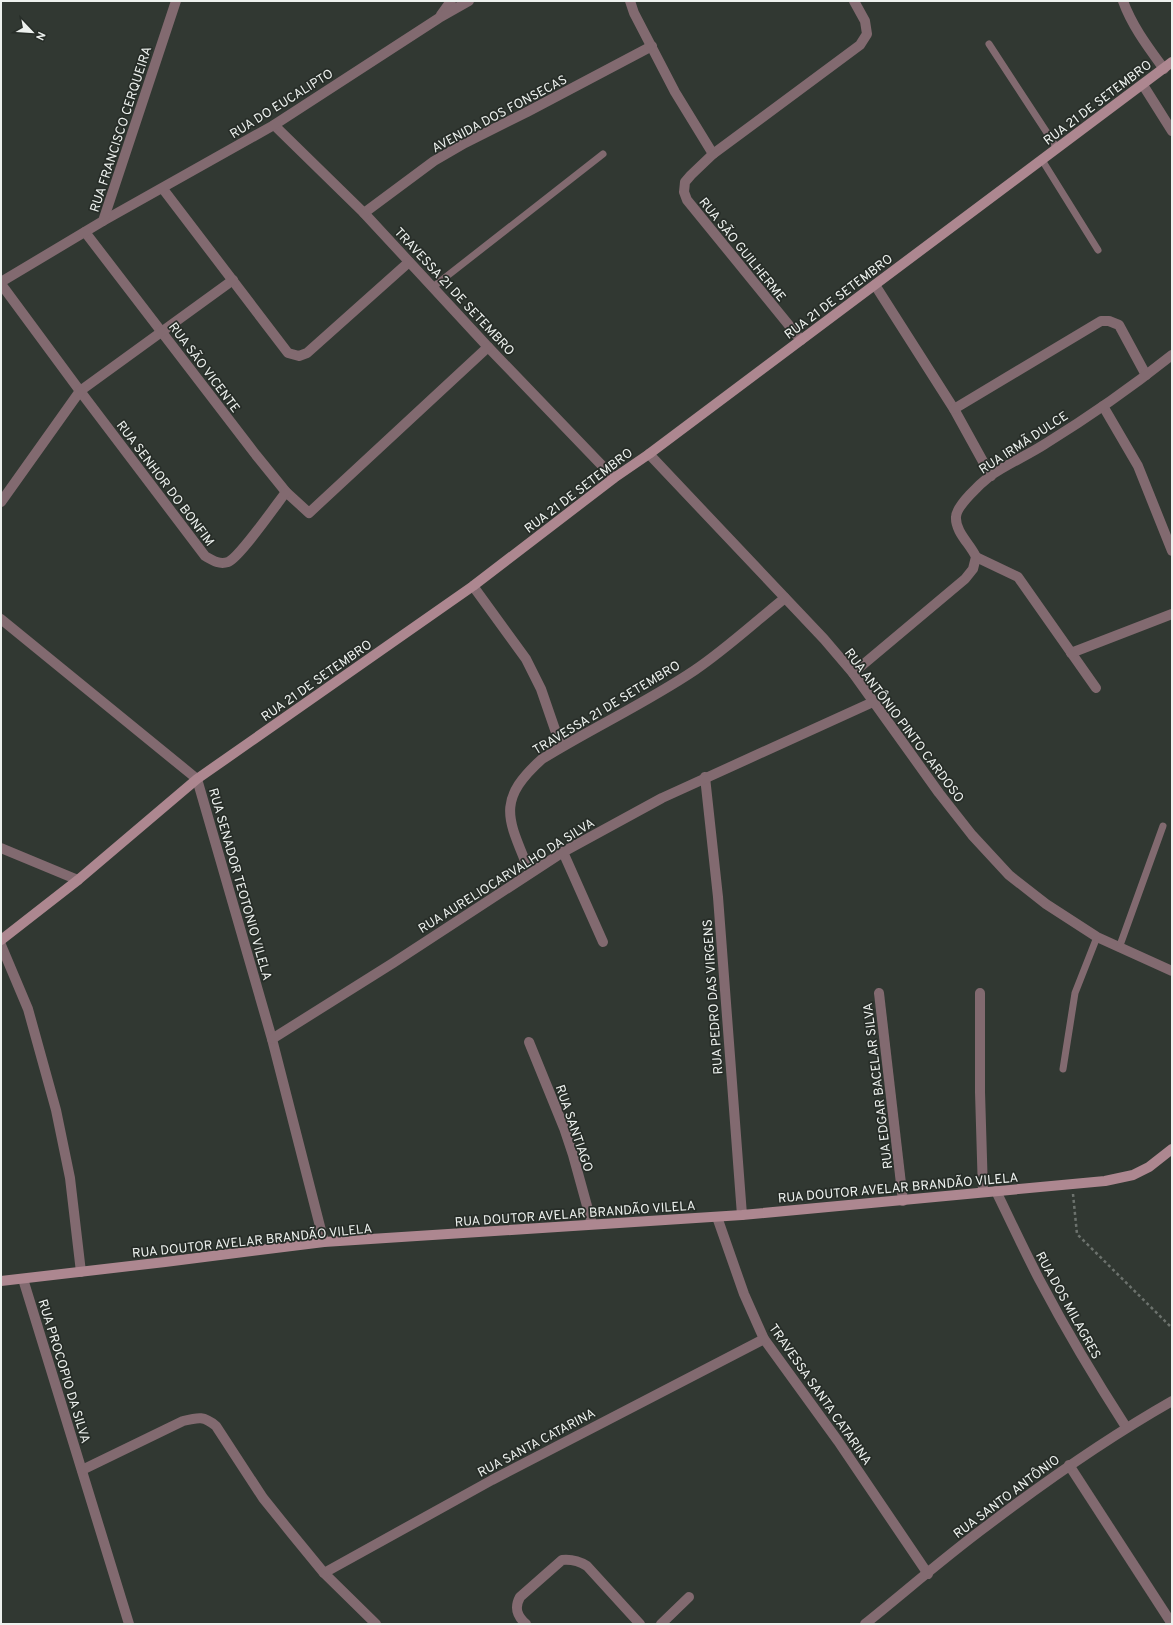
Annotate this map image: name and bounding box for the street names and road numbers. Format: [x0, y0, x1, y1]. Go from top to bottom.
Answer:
street label: RUA FRANCISCO CERQUEIRA [87, 44, 156, 215]
street label: RUA 21 DE SETEMBRO [1041, 58, 1156, 150]
street label: RUA DO EUCALIPTO [228, 66, 337, 143]
street label: AVENIDA DOS FONSECAS [430, 72, 570, 157]
street label: RUA SÃO GUILHERME [695, 194, 789, 306]
street label: TRAVESSA 21 DE SETEMBRO [390, 225, 517, 360]
street label: RUA 21 DE SETEMBRO [782, 252, 897, 344]
street label: RUA SÃO VICENTE [164, 319, 243, 417]
street label: RUA IRMÃ DULCE [976, 408, 1072, 478]
street label: RUA SENHOR DO BONFIM [112, 418, 217, 550]
street label: RUA 21 DE SETEMBRO [522, 446, 637, 538]
street label: RUA 21 DE SETEMBRO [259, 637, 376, 726]
street label: RUA ANTÔNIO PINTO CARDOSO [840, 645, 968, 806]
street label: TRAVESSA 21 DE SETEMBRO [530, 658, 684, 759]
street label: RUA SENADOR TEOTONIO VILELA [204, 786, 274, 983]
street label: RUA AURELIOCARVALHO DA SILVA [416, 816, 598, 938]
street label: RUA PEDRO DAS VIRGENS [701, 919, 727, 1075]
street label: RUA EDGAR BACELAR SILVA [861, 1001, 897, 1170]
street label: RUA SANTIAGO [551, 1083, 595, 1174]
street label: RUA DOUTOR AVELAR BRANDÃO VILELA [777, 1169, 1019, 1207]
street label: RUA DOUTOR AVELAR BRANDÃO VILELA [454, 1198, 696, 1231]
street label: RUA DOUTOR AVELAR BRANDÃO VILELA [131, 1220, 373, 1263]
street label: RUA DOS MILAGRES [1031, 1249, 1103, 1362]
street label: RUA PROCOPIO DA SILVA [34, 1298, 93, 1446]
street label: TRAVESSA SANTA CATARINA [764, 1321, 874, 1469]
street label: RUA SANTA CATARINA [475, 1406, 599, 1482]
street label: RUA SANTO ANTÔNIO [950, 1451, 1064, 1543]

